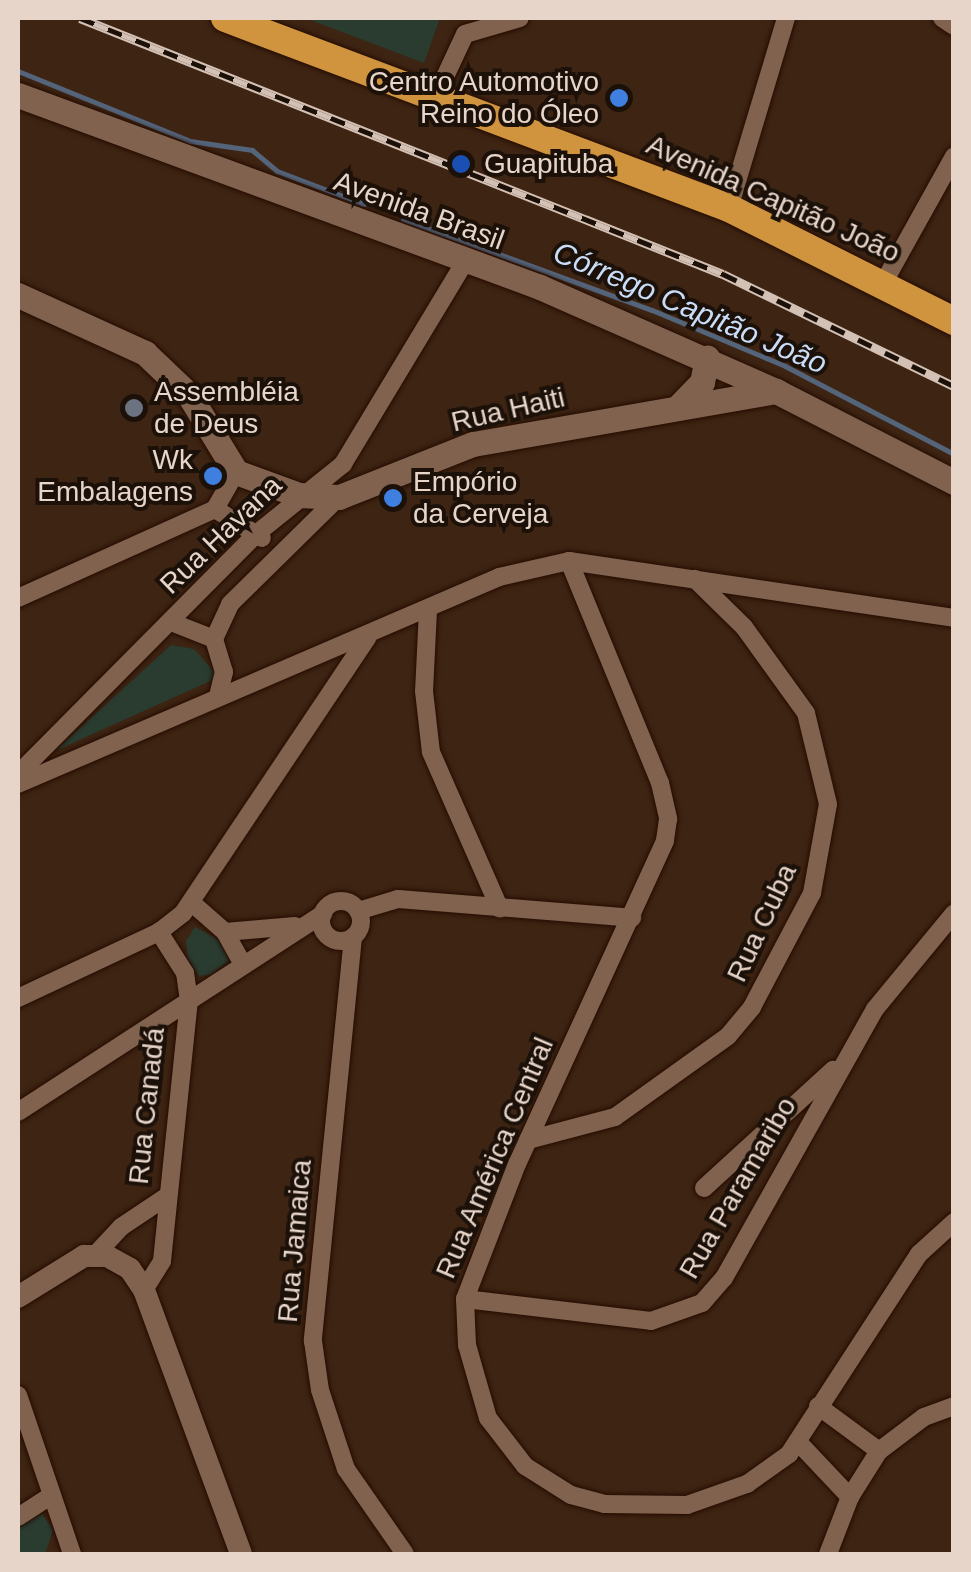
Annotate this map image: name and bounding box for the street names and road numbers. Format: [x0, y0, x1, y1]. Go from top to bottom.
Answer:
street label: Avenida Capitão João [641, 128, 905, 270]
street label: Avenida Brasil [329, 165, 509, 257]
street label: Rua Haiti [448, 381, 568, 439]
street label: Rua Havana [153, 469, 289, 601]
street label: Rua Cuba [720, 859, 804, 987]
street label: Rua Canadá [122, 1026, 172, 1186]
street label: Rua América Central [429, 1032, 561, 1284]
street label: Rua Paramaribo [672, 1091, 804, 1285]
street label: Rua Jamaica [271, 1158, 319, 1324]

